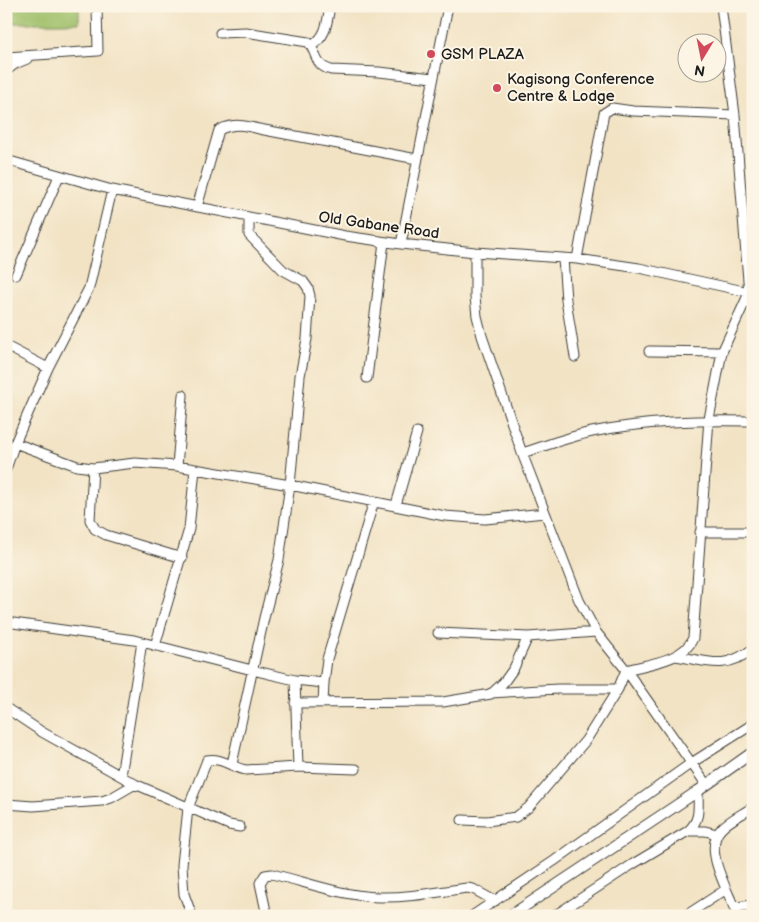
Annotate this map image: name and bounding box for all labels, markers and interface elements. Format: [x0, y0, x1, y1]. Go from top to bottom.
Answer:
north arrow [676, 32, 726, 82]
place label: GSM PLAZA [441, 45, 525, 64]
marker: GSM PLAZA [425, 48, 437, 60]
text: N [693, 61, 706, 80]
place label: Kagisong Conference Centre & Lodge [507, 70, 654, 106]
marker: Kagisong Conference Centre & Lodge [491, 82, 503, 94]
street label: Old Gabane Road [317, 208, 440, 243]

